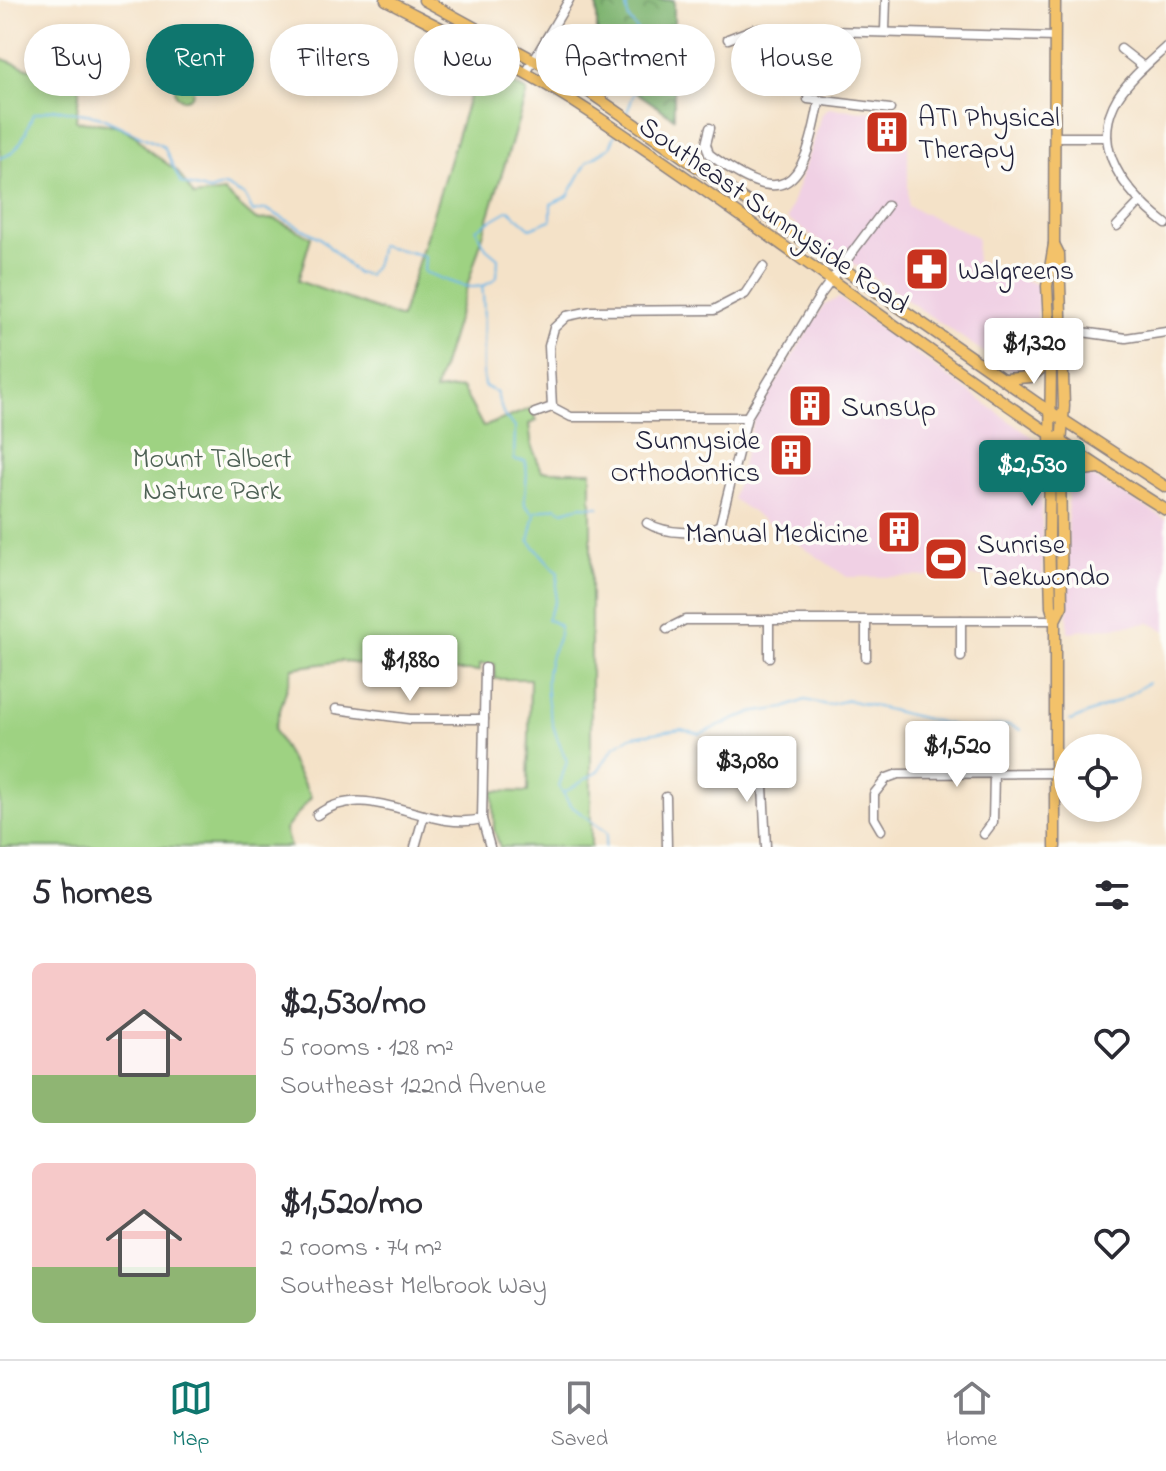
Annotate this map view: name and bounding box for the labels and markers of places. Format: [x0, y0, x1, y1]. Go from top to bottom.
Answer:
place label: ATI Physical Therapy [918, 99, 1060, 172]
building icon: ATI Physical Therapy [863, 108, 911, 156]
pharmacy icon: Walgreens [903, 245, 951, 293]
place label: Walgreens [958, 252, 1074, 293]
pin: $1,320 [969, 318, 1099, 386]
building icon: SunsUp [786, 382, 834, 430]
place label: SunsUp [841, 389, 936, 430]
place label: Sunnyside Orthodontics [610, 422, 760, 495]
building icon: Sunnyside Orthodontics [767, 431, 815, 479]
pin: $2,530 [967, 440, 1097, 508]
building icon: Manual Medicine [875, 508, 923, 556]
place label: Manual Medicine [685, 515, 868, 556]
place label: Sunrise Taekwondo [977, 526, 1110, 599]
sports icon: Sunrise Taekwondo [922, 535, 970, 583]
pin: $1,880 [345, 635, 475, 703]
pin: $1,520 [892, 721, 1022, 789]
pin: $3,080 [682, 736, 812, 804]

